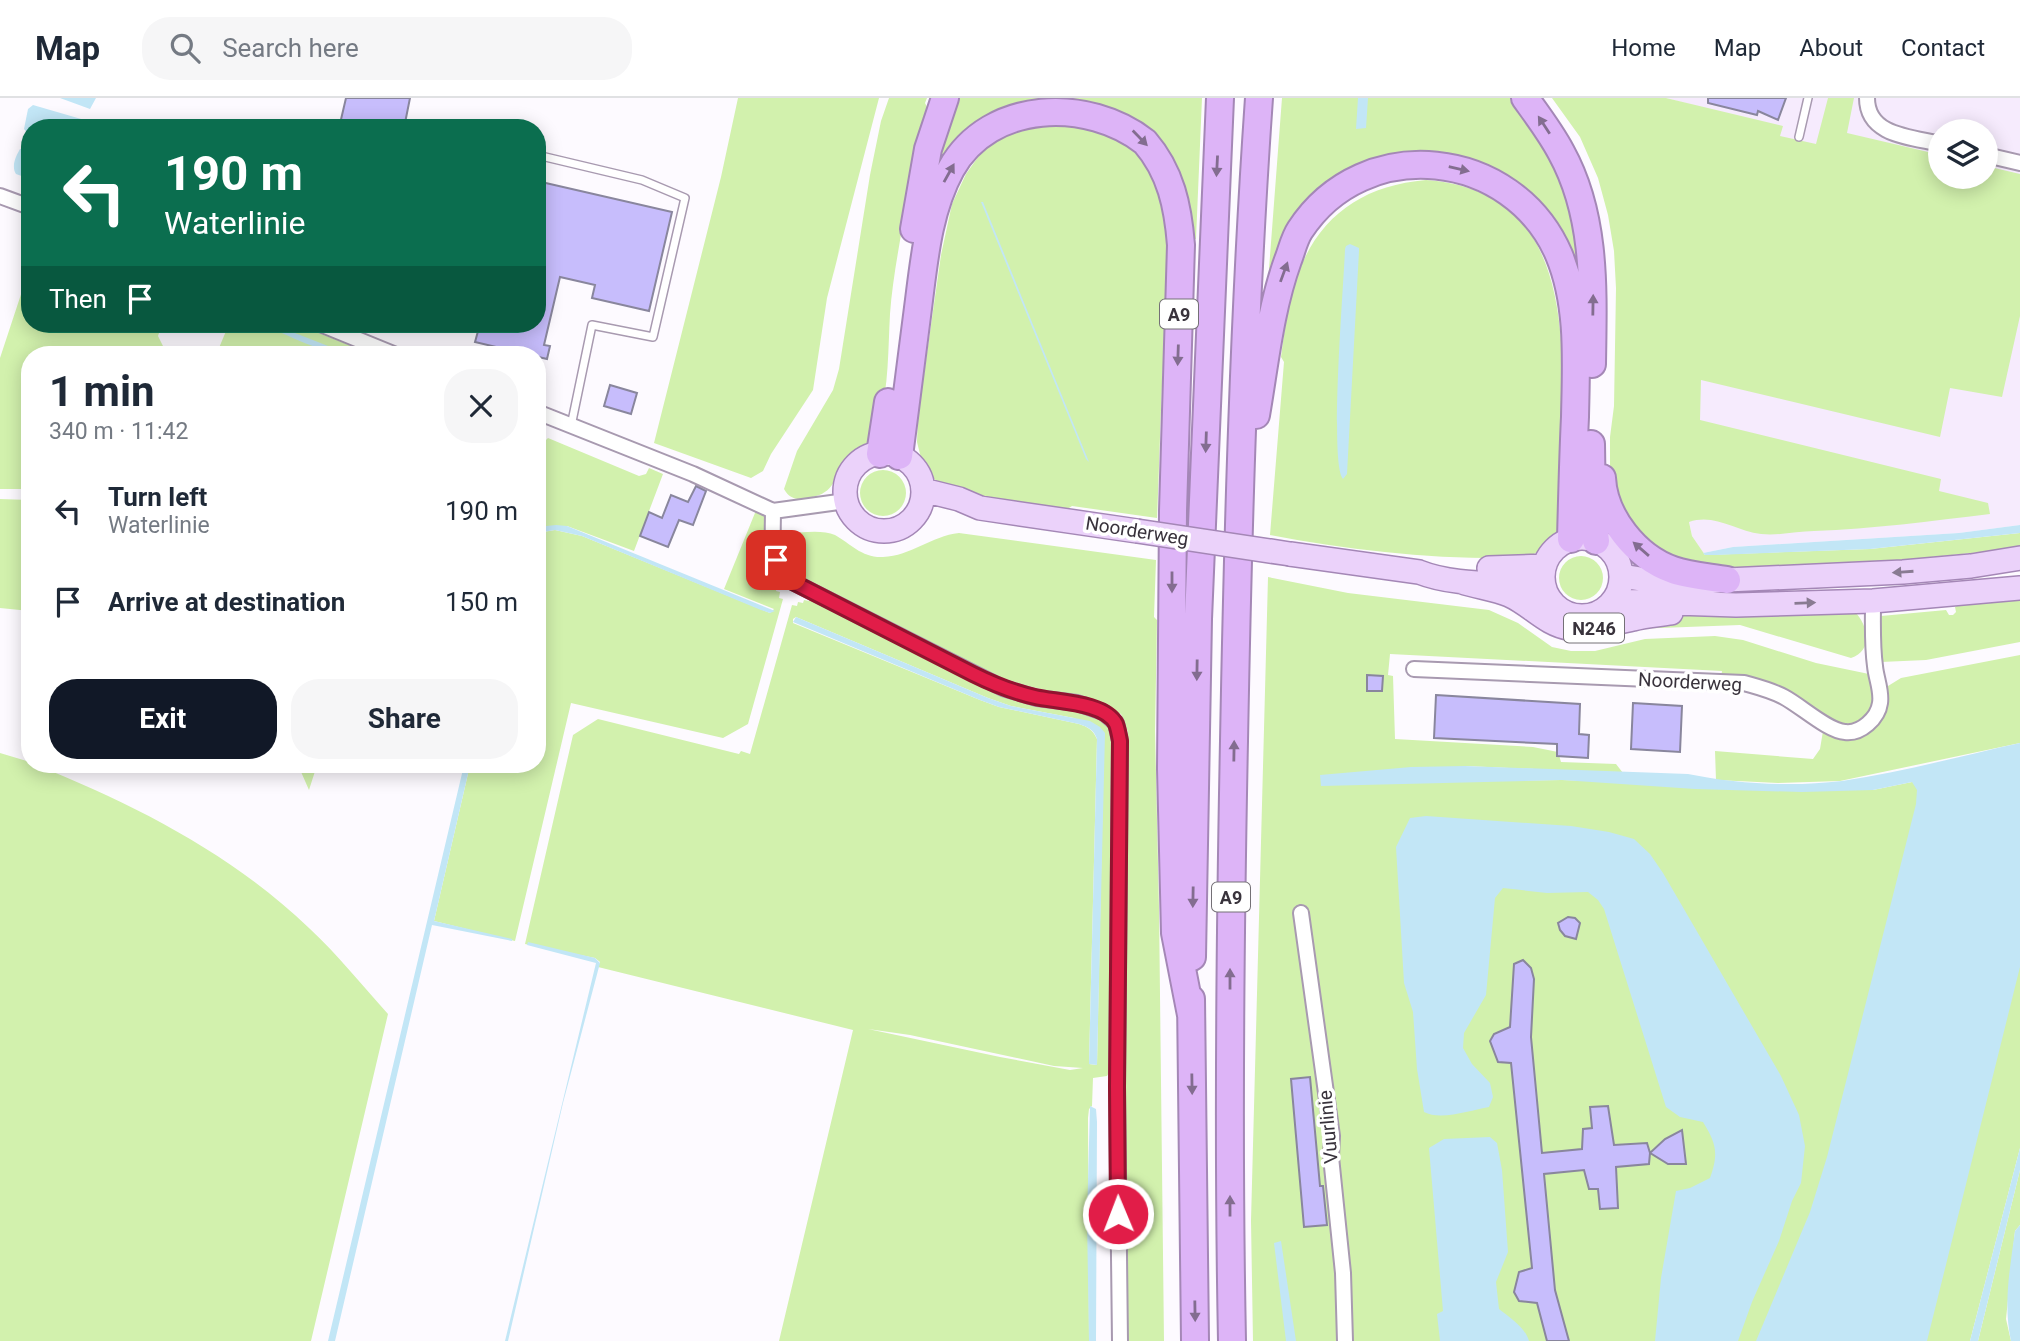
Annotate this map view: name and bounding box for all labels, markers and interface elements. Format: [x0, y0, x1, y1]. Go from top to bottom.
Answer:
search box [142, 17, 632, 80]
text: Map [35, 29, 100, 68]
icon: search [166, 29, 204, 67]
text: Search here [222, 33, 359, 63]
text: Home [1611, 34, 1676, 62]
text: Map [1714, 34, 1761, 62]
text: About [1799, 34, 1863, 62]
text: Contact [1901, 34, 1985, 62]
one-way arrow [1538, 116, 1551, 135]
map controls [1928, 119, 1998, 189]
button: layers [1928, 119, 1998, 189]
one-way arrow [1132, 129, 1148, 146]
text: 190 m [164, 145, 303, 202]
icon: left [49, 147, 140, 238]
one-way arrow [1211, 155, 1222, 177]
one-way arrow [943, 164, 955, 183]
one-way arrow [1448, 164, 1470, 175]
text: Waterlinie [164, 204, 306, 242]
one-way arrow [1278, 262, 1289, 283]
icon: arrive [121, 280, 159, 318]
text: Then [49, 284, 107, 314]
one-way arrow [1587, 294, 1599, 316]
road number: A9 [1160, 300, 1198, 328]
one-way arrow [1172, 344, 1183, 366]
text: 1 min [49, 367, 155, 416]
button: close [444, 369, 518, 443]
text: 340 m · 11:42 [49, 418, 188, 445]
one-way arrow [1200, 432, 1211, 454]
text: Turn left [108, 482, 207, 512]
icon: left [49, 492, 87, 530]
text: 190 m [445, 496, 518, 526]
text: Waterlinie [108, 512, 210, 539]
street label: Noorderweg [1084, 512, 1190, 550]
pin [746, 530, 806, 590]
icon: arrive [757, 541, 795, 579]
one-way arrow [1633, 542, 1650, 557]
one-way arrow [1892, 567, 1914, 578]
one-way arrow [1166, 572, 1178, 594]
icon: arrive [49, 583, 87, 621]
text: Arrive at destination [108, 587, 345, 617]
text: 150 m [445, 587, 518, 617]
one-way arrow [1794, 597, 1816, 609]
road number: N246 [1564, 614, 1624, 642]
one-way arrow [1192, 659, 1203, 681]
street label: Noorderweg [1638, 668, 1742, 696]
button: Exit [49, 679, 277, 759]
button: Share [291, 679, 518, 759]
one-way arrow [1228, 740, 1240, 762]
road number: A9 [1212, 882, 1250, 912]
one-way arrow [1187, 886, 1199, 908]
one-way arrow [1224, 968, 1236, 990]
one-way arrow [1186, 1073, 1198, 1095]
street label: Vuurlinie [1313, 1089, 1343, 1165]
position arrow [1081, 1177, 1155, 1251]
one-way arrow [1224, 1195, 1236, 1217]
one-way arrow [1189, 1300, 1201, 1322]

